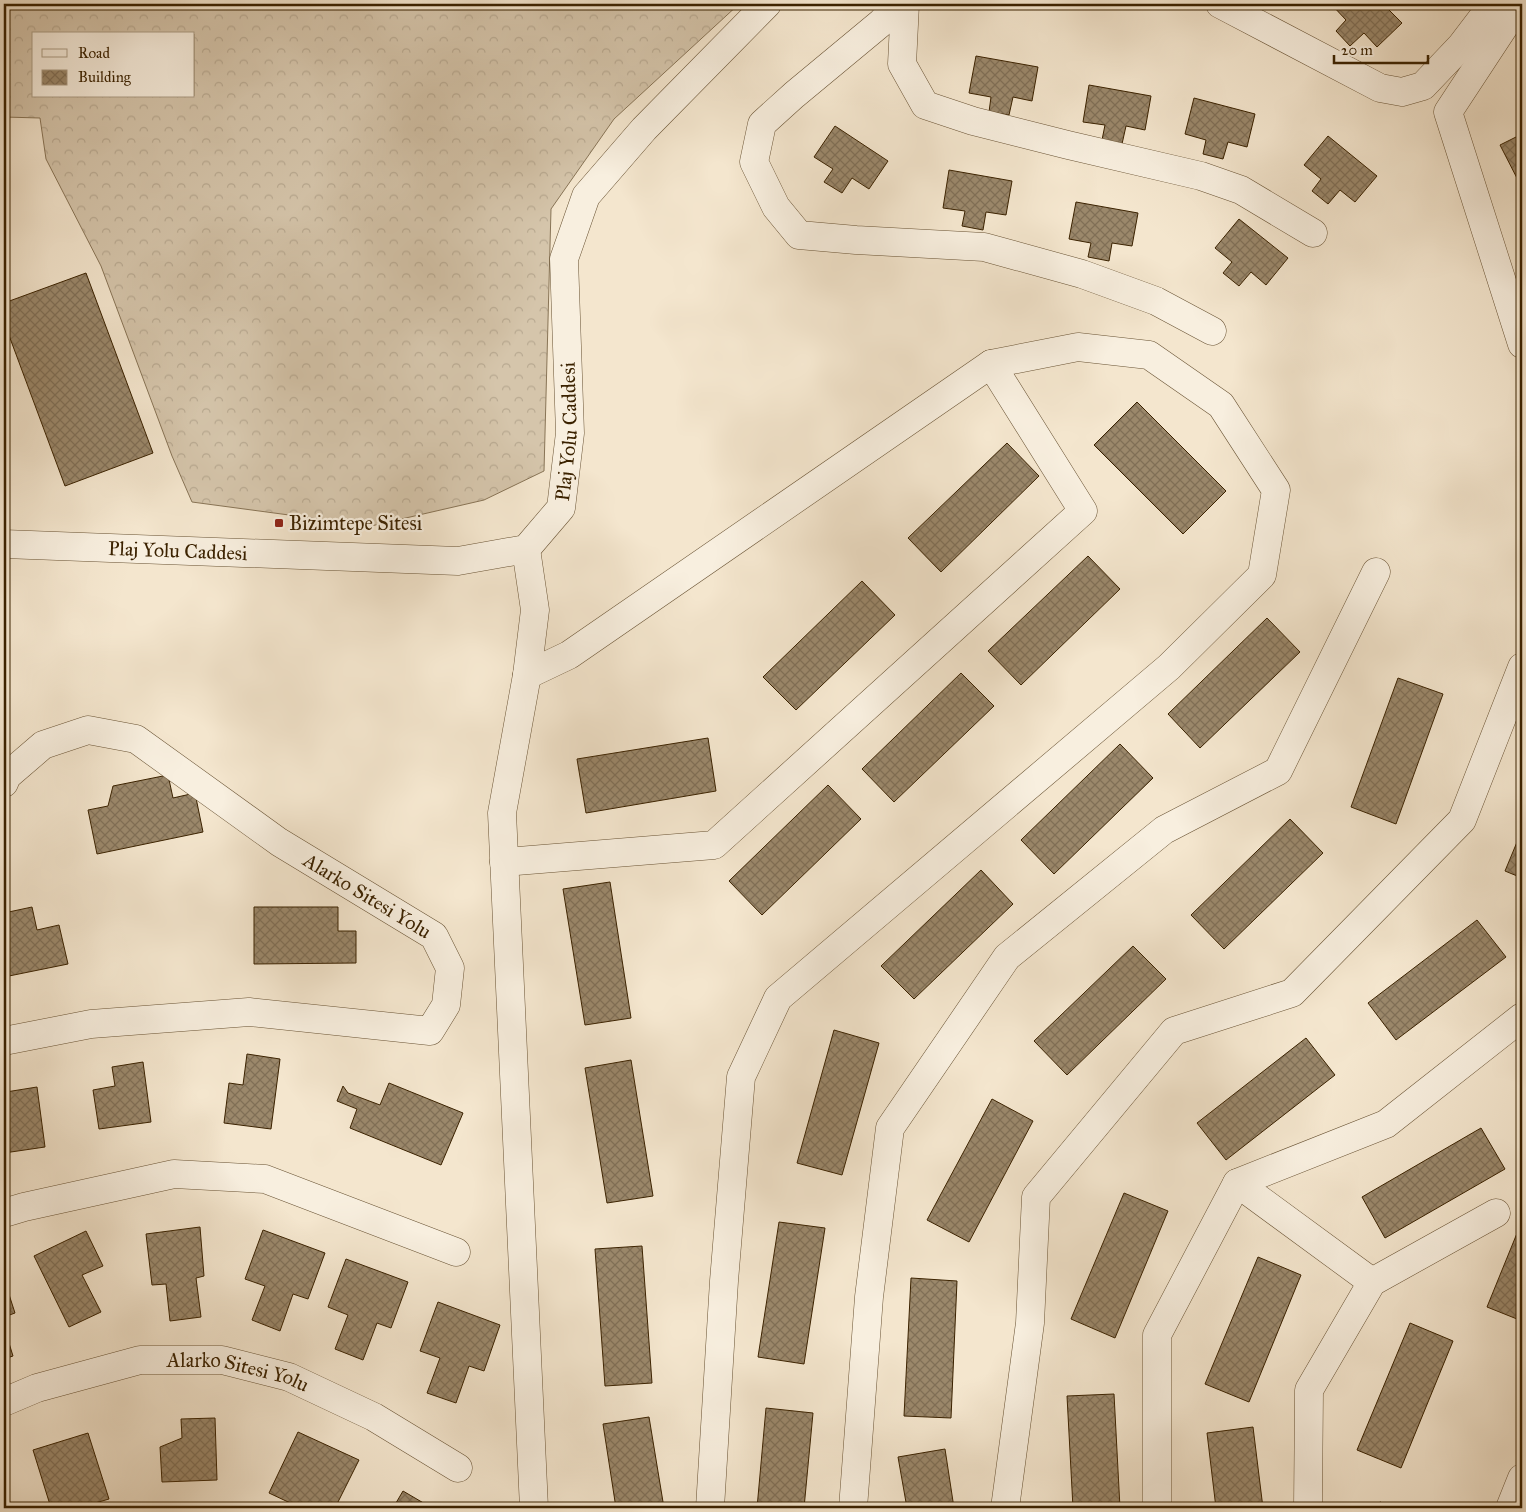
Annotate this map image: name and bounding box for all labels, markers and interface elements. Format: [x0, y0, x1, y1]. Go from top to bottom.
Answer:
legend [32, 32, 195, 98]
scale bar [1334, 32, 1427, 64]
text: 20 m [1341, 41, 1373, 59]
text: Road [78, 44, 110, 62]
text: Building [78, 68, 132, 86]
street label: Plaj Yolu Caddesi [550, 361, 582, 503]
place label: Bizimtepe Sitesi [289, 511, 423, 535]
marker: Bizimtepe Sitesi [273, 517, 285, 529]
street label: Plaj Yolu Caddesi [108, 536, 249, 565]
street label: Alarko Sitesi Yolu [298, 847, 436, 944]
street label: Alarko Sitesi Yolu [166, 1348, 313, 1397]

